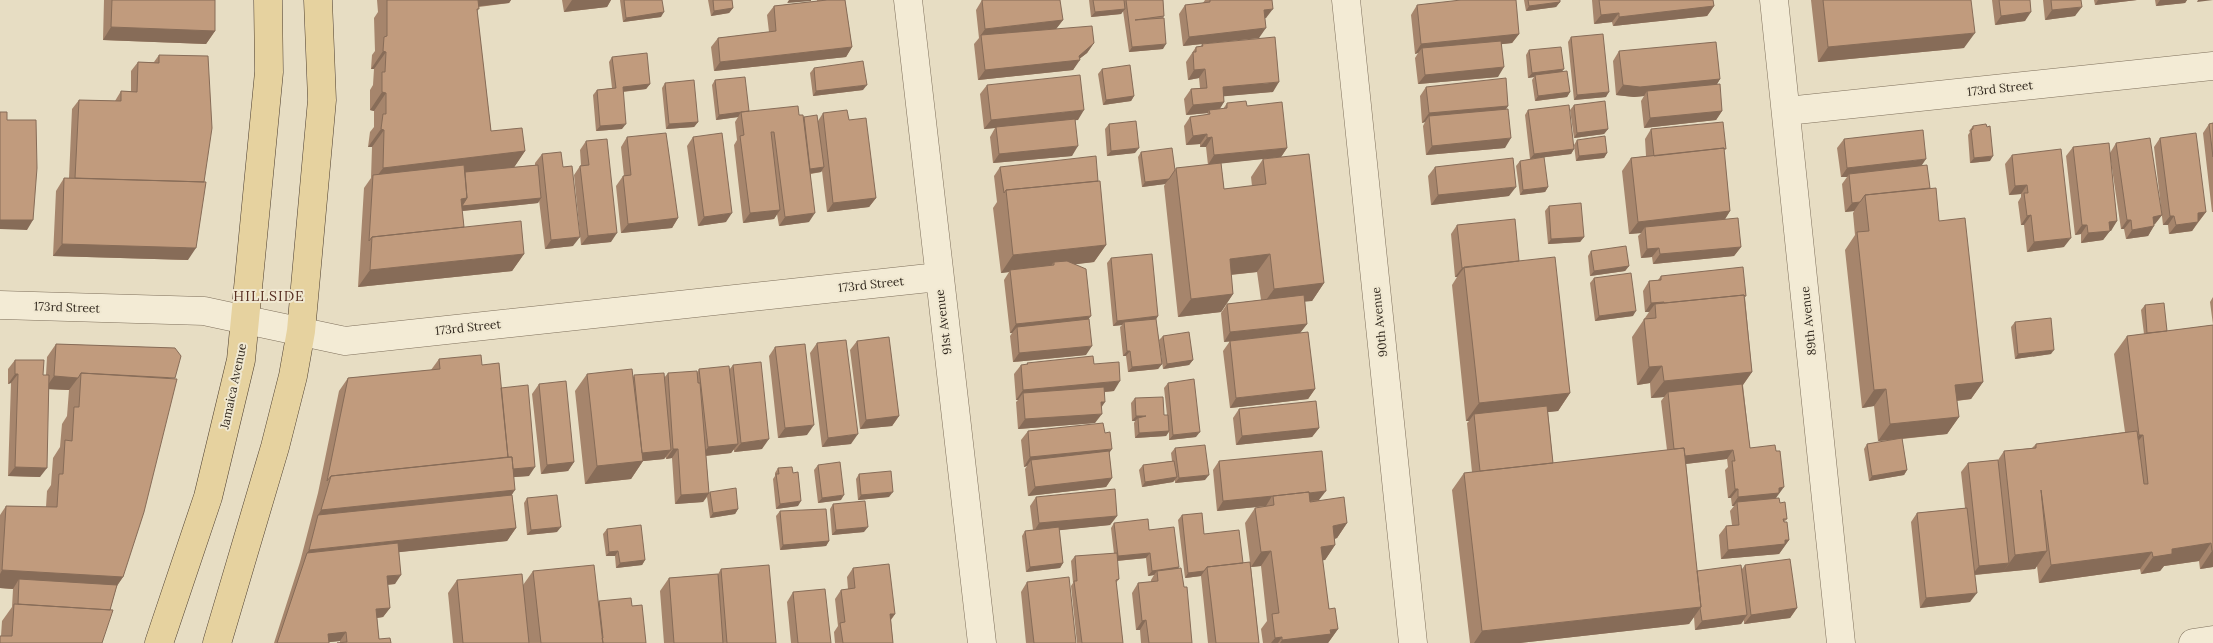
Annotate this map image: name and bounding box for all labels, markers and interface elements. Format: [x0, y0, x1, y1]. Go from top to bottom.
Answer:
street label: 173rd Street [1966, 77, 2034, 99]
street label: 173rd Street [837, 273, 905, 295]
street label: 89th Avenue [1797, 285, 1819, 356]
street label: 90th Avenue [1368, 286, 1390, 358]
district label: HILLSIDE [233, 287, 305, 305]
street label: 91st Avenue [932, 288, 954, 355]
street label: 173rd Street [34, 298, 101, 316]
street label: 173rd Street [434, 316, 502, 338]
street label: Jamaica Avenue [216, 341, 250, 431]

